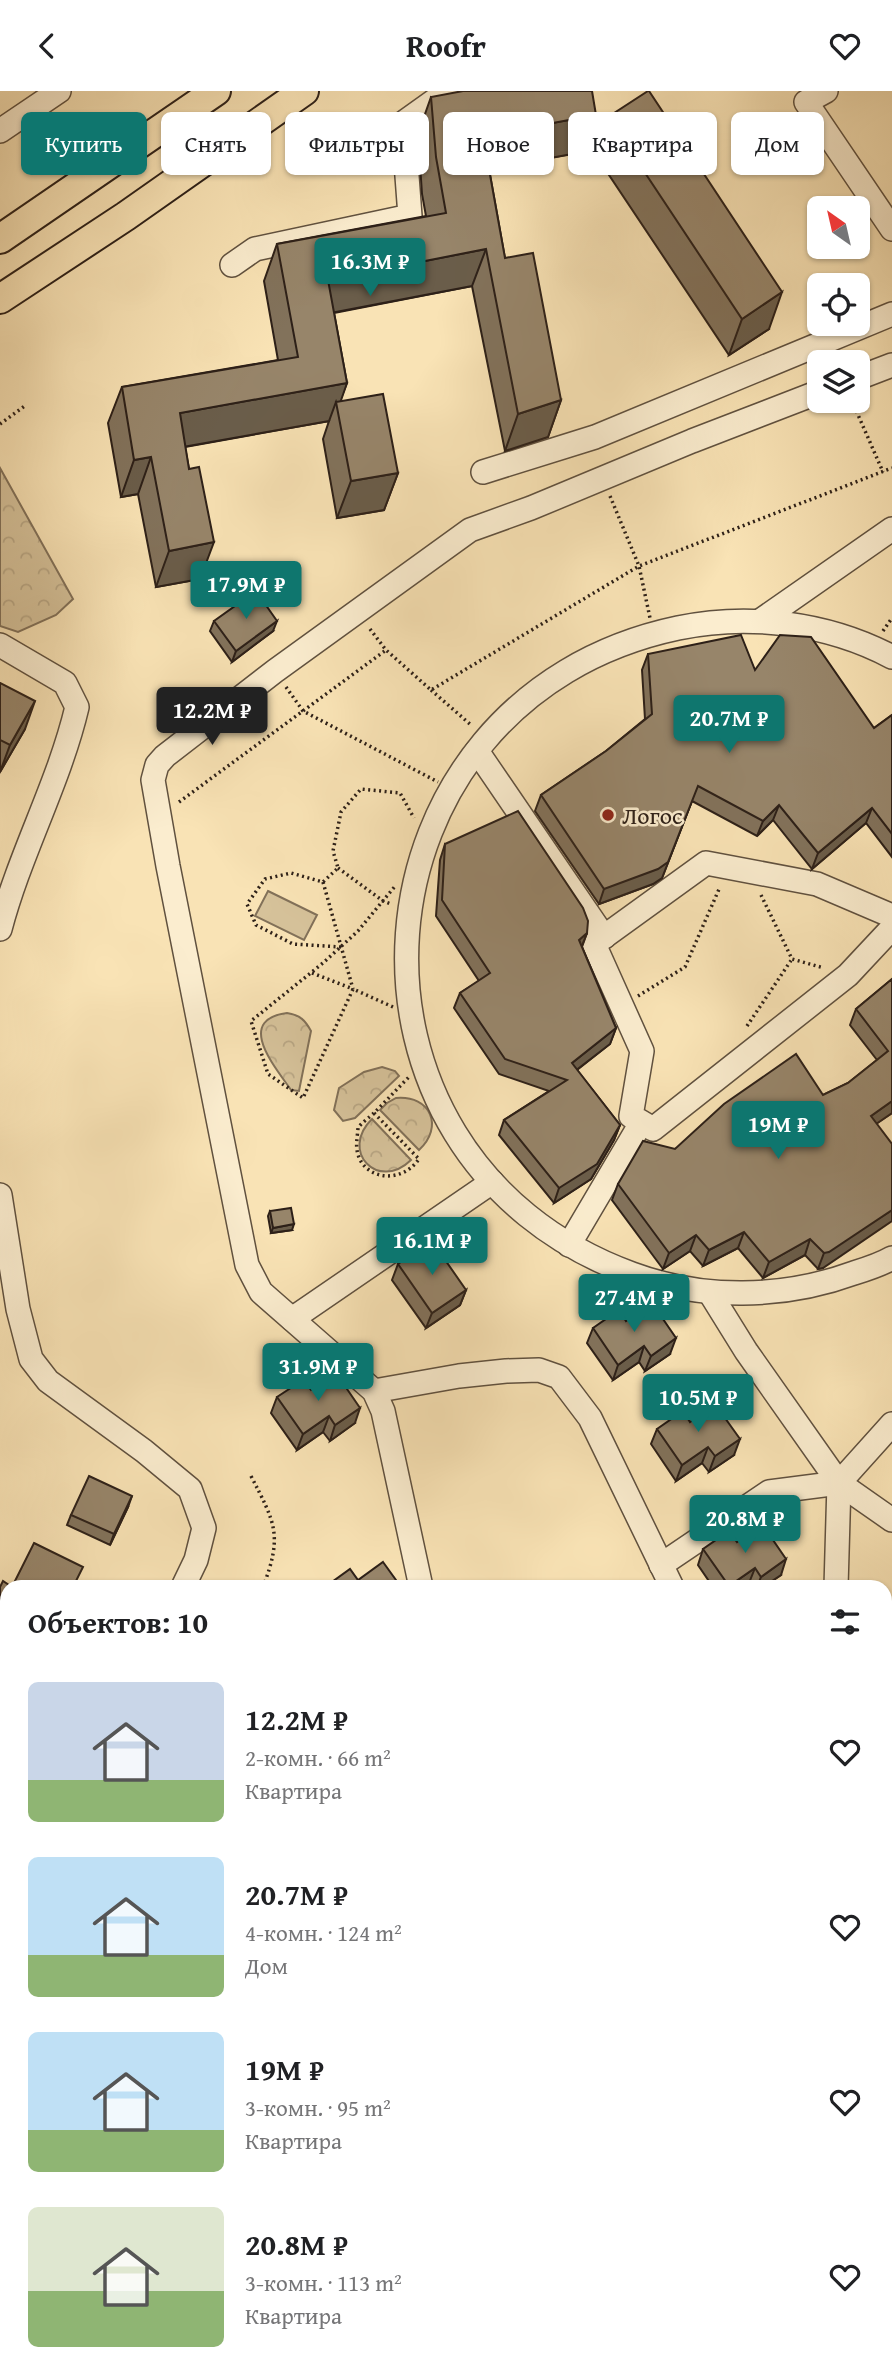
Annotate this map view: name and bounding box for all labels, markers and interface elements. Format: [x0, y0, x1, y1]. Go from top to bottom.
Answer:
text: Roofr [406, 22, 486, 69]
icon: back [28, 27, 66, 65]
icon: heart [826, 27, 864, 65]
chip: Купить [21, 112, 147, 175]
chip: Снять [161, 112, 271, 175]
chip: Фильтры [285, 112, 429, 175]
chip: Новое [443, 112, 554, 175]
chip: Квартира [568, 112, 717, 175]
chip: Дом [731, 112, 824, 175]
north arrow [807, 196, 870, 259]
map controls [807, 196, 870, 413]
pin: 16.3M ₽ [305, 239, 435, 298]
text: 16.3M ₽ [330, 244, 410, 277]
button: locate [807, 273, 870, 336]
button: layers [807, 350, 870, 413]
pin: 17.9M ₽ [181, 561, 311, 621]
text: 17.9M ₽ [206, 567, 286, 600]
pin: 12.2M ₽ [147, 687, 277, 747]
text: 12.2M ₽ [172, 693, 252, 726]
pin: 20.7M ₽ [664, 695, 794, 755]
text: 20.7M ₽ [689, 701, 769, 734]
place label: Логос [622, 798, 683, 833]
marker: Логос [600, 807, 616, 823]
pin: 19M ₽ [729, 1101, 827, 1161]
text: 19M ₽ [748, 1107, 808, 1140]
pin: 16.1M ₽ [367, 1217, 497, 1277]
text: 16.1M ₽ [392, 1223, 472, 1256]
pin: 27.4M ₽ [569, 1275, 699, 1334]
text: 27.4M ₽ [594, 1280, 674, 1313]
pin: 31.9M ₽ [253, 1343, 383, 1403]
text: 31.9M ₽ [278, 1349, 358, 1382]
pin: 10.5M ₽ [633, 1375, 763, 1434]
text: 10.5M ₽ [658, 1380, 738, 1413]
pin: 20.8M ₽ [680, 1495, 810, 1555]
text: 20.8M ₽ [705, 1501, 785, 1534]
text: Объектов: 10 [28, 1600, 208, 1644]
icon: filters [826, 1603, 864, 1641]
text: 12.2M ₽ [245, 1697, 348, 1741]
icon: home [84, 1710, 168, 1794]
icon: heart [826, 1733, 864, 1771]
text: 2-комн. · 66 m² [245, 1741, 391, 1774]
text: Квартира [245, 1774, 342, 1807]
text: 20.7M ₽ [245, 1872, 348, 1916]
icon: home [84, 1885, 168, 1969]
icon: heart [826, 1908, 864, 1946]
text: 4-комн. · 124 m² [245, 1916, 402, 1949]
text: Дом [245, 1949, 288, 1982]
text: 19M ₽ [245, 2047, 324, 2091]
icon: home [84, 2060, 168, 2144]
icon: heart [826, 2083, 864, 2121]
text: 3-комн. · 95 m² [245, 2091, 391, 2124]
text: Квартира [245, 2124, 342, 2157]
text: 20.8M ₽ [245, 2222, 348, 2266]
icon: home [84, 2235, 168, 2319]
icon: heart [826, 2258, 864, 2296]
text: 3-комн. · 113 m² [245, 2266, 402, 2299]
text: Квартира [245, 2299, 342, 2332]

